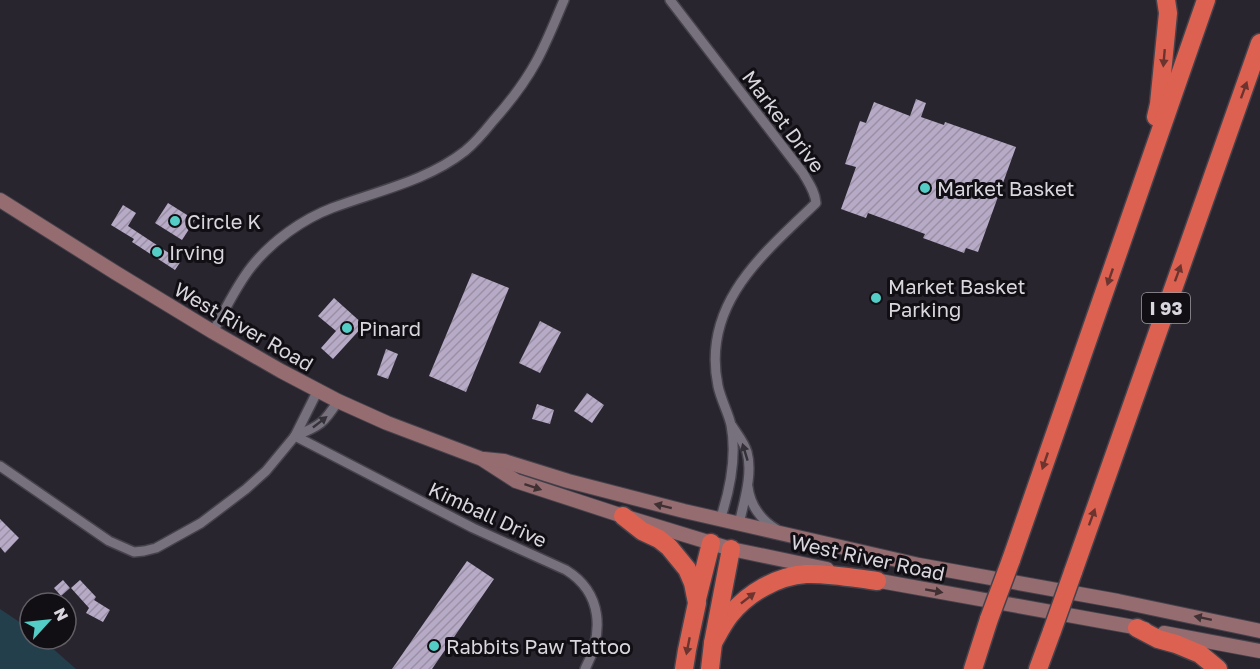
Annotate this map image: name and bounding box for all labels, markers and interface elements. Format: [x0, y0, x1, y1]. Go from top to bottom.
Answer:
one-way arrow [1159, 49, 1169, 68]
street label: Market Drive [738, 65, 830, 177]
one-way arrow [1239, 80, 1249, 98]
place label: Market Basket [937, 176, 1075, 200]
marker: Market Basket [918, 181, 932, 195]
place label: Circle K [187, 209, 261, 233]
marker: Circle K [168, 214, 182, 228]
place label: Irving [169, 240, 225, 264]
marker: Irving [150, 245, 164, 259]
one-way arrow [1174, 264, 1184, 282]
one-way arrow [1104, 268, 1114, 286]
place label: Market Basket Parking [888, 274, 1026, 321]
street label: West River Road [170, 276, 318, 376]
marker: Market Basket Parking [869, 291, 883, 305]
road number: I 93 [1142, 293, 1190, 323]
place label: Pinard [359, 316, 421, 340]
marker: Pinard [340, 321, 354, 335]
one-way arrow [312, 416, 328, 429]
one-way arrow [740, 443, 749, 461]
one-way arrow [1040, 452, 1050, 470]
street label: Kimball Drive [425, 476, 551, 552]
one-way arrow [524, 483, 542, 492]
one-way arrow [654, 500, 672, 510]
one-way arrow [1088, 507, 1098, 525]
street label: West River Road [789, 529, 947, 585]
one-way arrow [925, 587, 944, 596]
north arrow [18, 591, 78, 651]
one-way arrow [740, 592, 756, 604]
text: N [50, 604, 73, 624]
one-way arrow [1193, 613, 1212, 622]
place label: Rabbits Paw Tattoo [446, 634, 631, 658]
one-way arrow [683, 636, 692, 655]
marker: Rabbits Paw Tattoo [427, 639, 441, 653]

